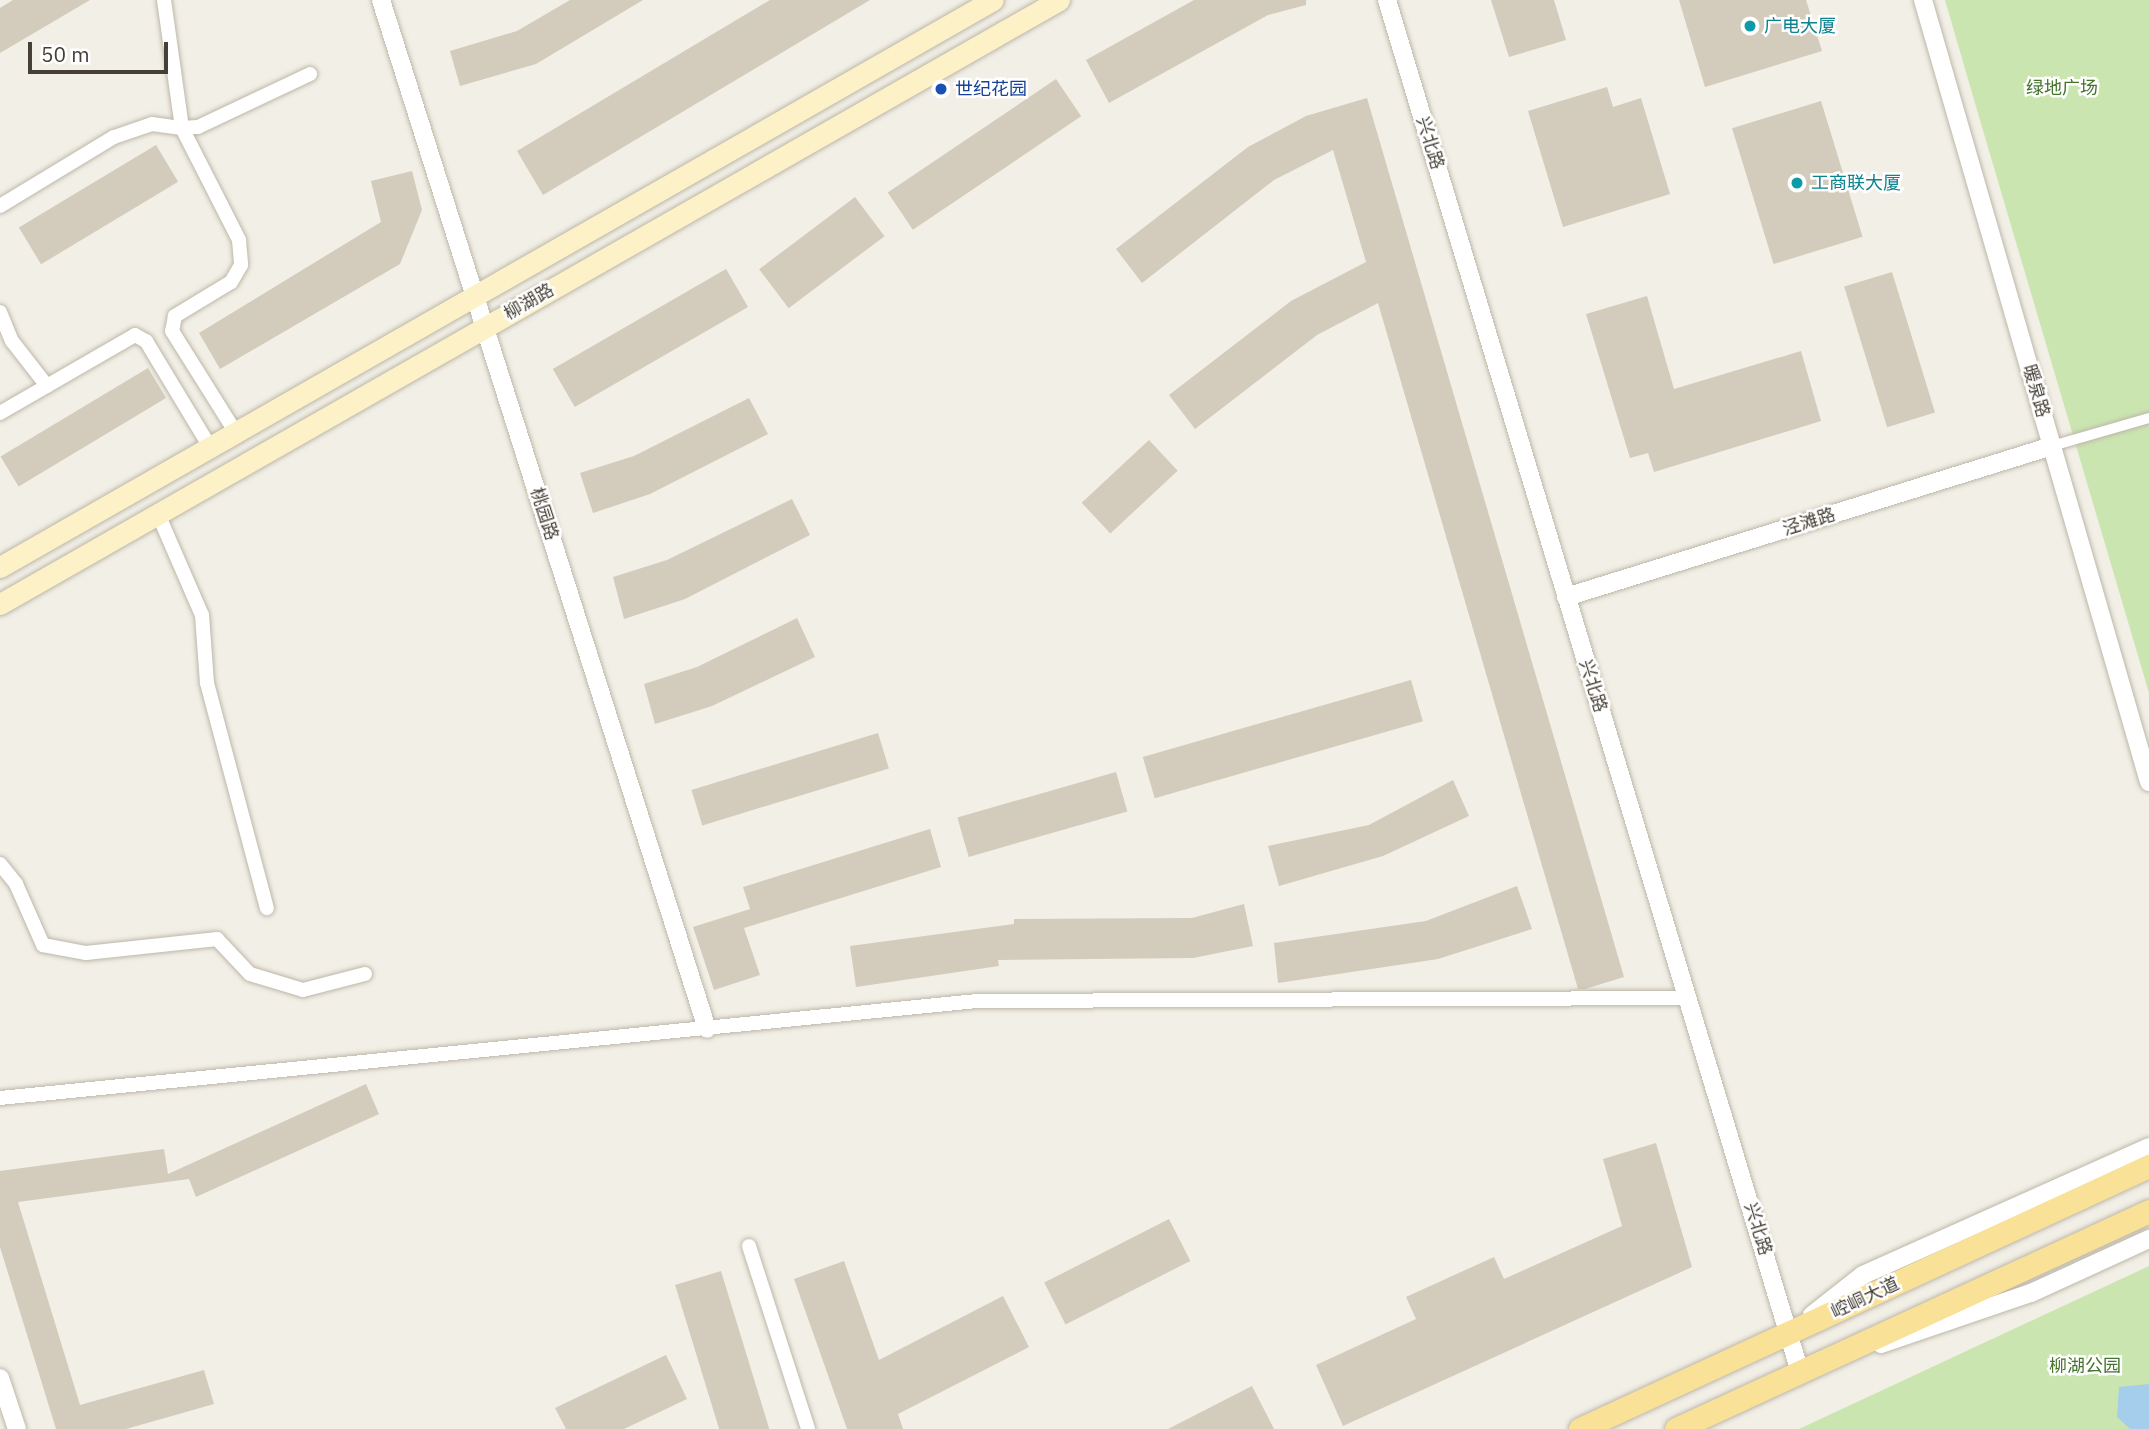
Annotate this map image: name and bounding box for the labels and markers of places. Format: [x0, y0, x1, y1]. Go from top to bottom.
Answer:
place label: 广电大厦 [1764, 15, 1836, 37]
marker: 广电大厦 [1742, 18, 1758, 34]
place label: 世纪花园 [955, 78, 1027, 100]
marker: 世纪花园 [933, 81, 949, 97]
place label: 工商联大厦 [1811, 172, 1901, 194]
marker: 工商联大厦 [1789, 175, 1805, 191]

